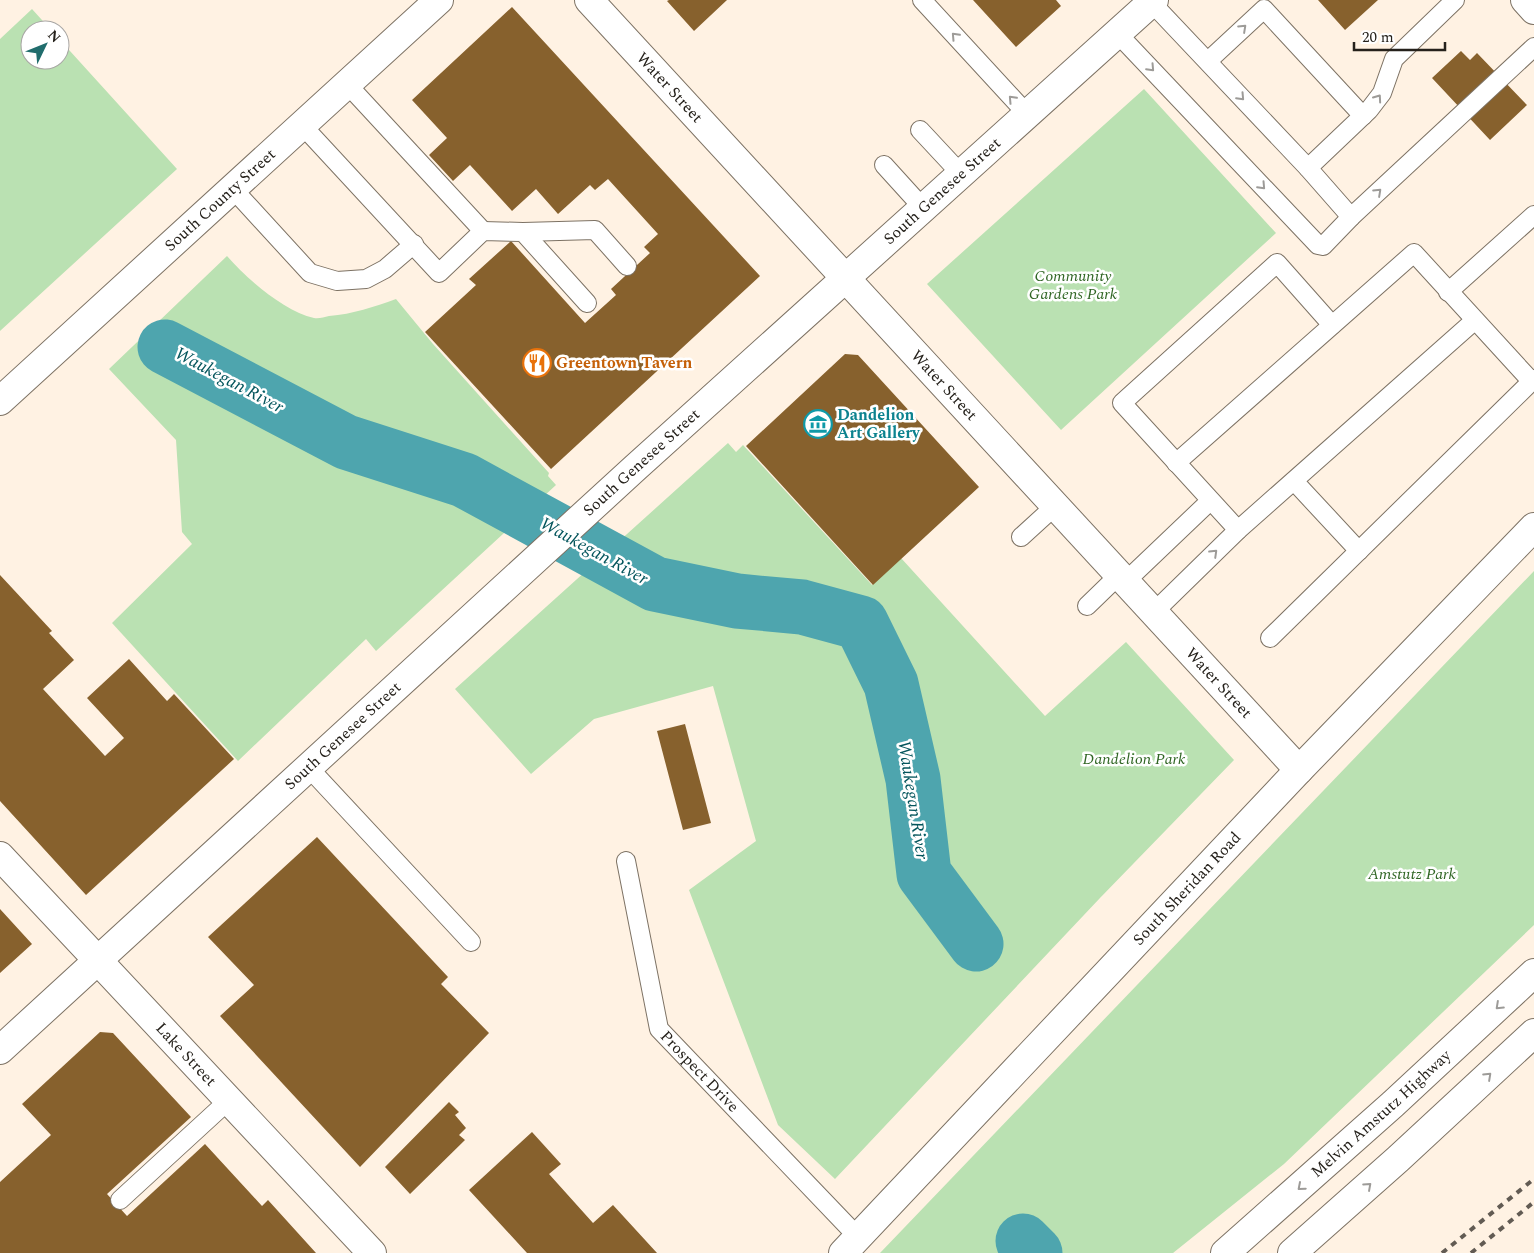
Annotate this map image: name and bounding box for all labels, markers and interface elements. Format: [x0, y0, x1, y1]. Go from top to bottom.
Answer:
north arrow [20, 20, 70, 70]
scale bar [1354, 20, 1445, 52]
text: N [43, 25, 66, 48]
one-way arrow [1238, 25, 1247, 34]
text: 20 m [1362, 26, 1394, 49]
one-way arrow [952, 32, 961, 41]
street label: Water Street [631, 47, 709, 129]
one-way arrow [1145, 62, 1154, 71]
one-way arrow [1235, 91, 1244, 100]
one-way arrow [1372, 94, 1381, 104]
one-way arrow [1009, 95, 1018, 104]
street label: South Genesee Street [878, 131, 1007, 250]
street label: South County Street [159, 143, 281, 257]
one-way arrow [1256, 181, 1265, 190]
one-way arrow [1372, 189, 1381, 198]
park label: Community Gardens Park [1029, 264, 1118, 306]
water label: Waukegan River [170, 340, 289, 420]
street label: Water Street [905, 344, 983, 426]
restaurant icon: Greentown Tavern [522, 348, 552, 378]
place label: Greentown Tavern [556, 351, 693, 375]
street label: South Genesee Street [578, 403, 706, 522]
place label: Dandelion Art Gallery [837, 403, 921, 445]
museum icon: Dandelion Art Gallery [803, 409, 833, 439]
water label: Waukegan River [535, 510, 654, 592]
one-way arrow [1209, 550, 1218, 559]
street label: Water Street [1180, 642, 1258, 724]
street label: South Genesee Street [279, 676, 407, 796]
water label: Waukegan River [890, 739, 936, 862]
park label: Dandelion Park [1082, 747, 1186, 771]
street label: South Sheridan Road [1127, 826, 1247, 951]
park label: Amstutz Park [1367, 862, 1457, 886]
one-way arrow [1495, 1000, 1504, 1009]
street label: Lake Street [150, 1017, 222, 1092]
street label: Prospect Drive [655, 1025, 745, 1118]
street label: Melvin Amstutz Highway [1305, 1043, 1457, 1184]
one-way arrow [1482, 1073, 1491, 1082]
one-way arrow [1298, 1181, 1307, 1190]
one-way arrow [1362, 1183, 1371, 1192]

